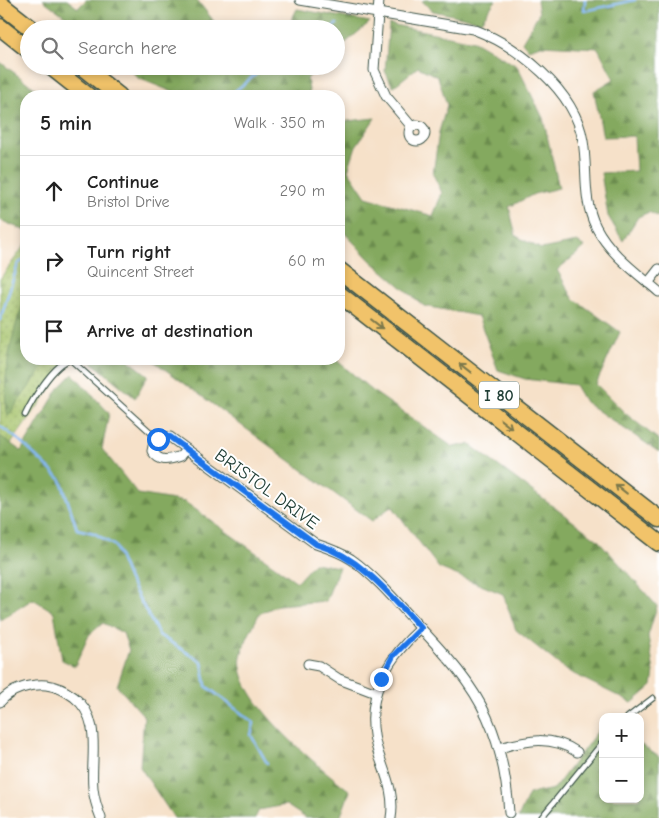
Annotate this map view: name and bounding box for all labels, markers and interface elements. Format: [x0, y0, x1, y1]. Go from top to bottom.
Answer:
search box [20, 20, 345, 75]
icon: search [38, 34, 66, 62]
text: Search here [78, 37, 177, 59]
text: 5 min [40, 111, 92, 135]
text: Walk · 350 m [234, 114, 325, 132]
text: Continue [87, 171, 159, 193]
icon: ahead [40, 177, 68, 205]
text: 290 m [280, 182, 325, 200]
text: Bristol Drive [87, 193, 169, 211]
text: Turn right [87, 241, 171, 263]
icon: right [40, 247, 68, 275]
text: 60 m [288, 252, 325, 270]
text: Quincent Street [87, 263, 194, 281]
icon: arrive [40, 317, 68, 345]
one-way arrow [370, 319, 383, 330]
text: Arrive at destination [87, 320, 253, 342]
one-way arrow [458, 363, 472, 373]
road number: I 80 [479, 382, 519, 408]
one-way arrow [499, 418, 512, 429]
route start [147, 428, 170, 451]
street label: BRISTOL DRIVE [211, 445, 323, 534]
one-way arrow [614, 484, 627, 495]
route end [370, 668, 393, 691]
map controls [599, 713, 644, 803]
button: + [599, 713, 644, 758]
button: − [599, 758, 644, 803]

